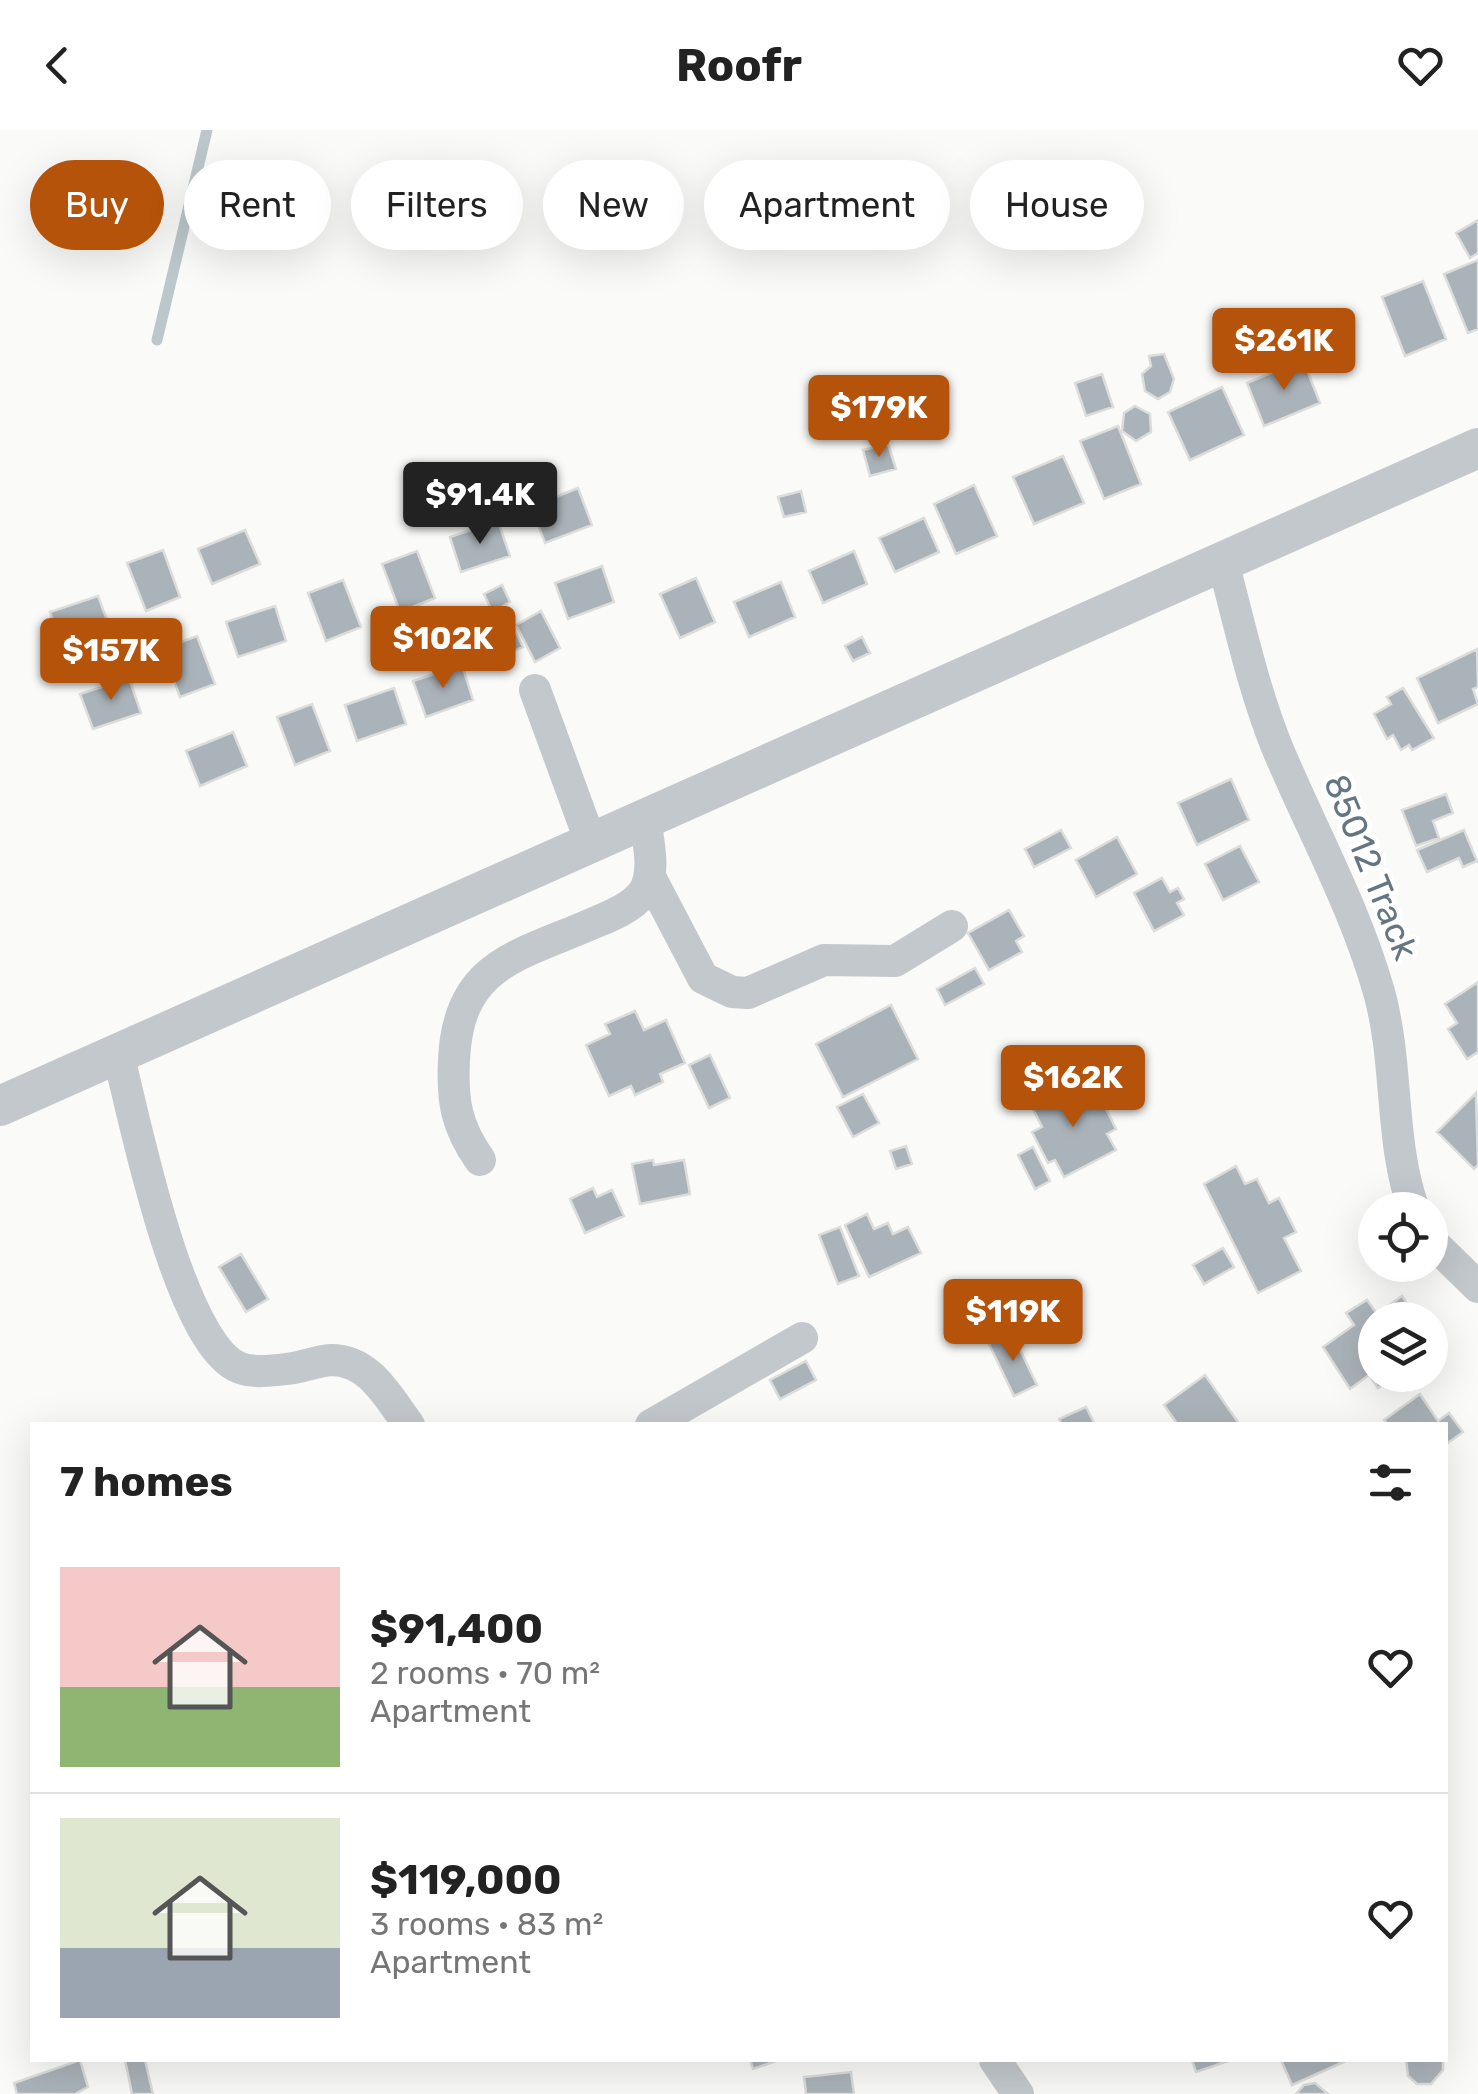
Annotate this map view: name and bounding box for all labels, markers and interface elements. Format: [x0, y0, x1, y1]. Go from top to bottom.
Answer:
icon: back [30, 38, 85, 93]
icon: heart [1393, 38, 1448, 93]
text: Roofr [676, 39, 802, 92]
chip: Buy [30, 160, 164, 250]
chip: Rent [184, 160, 331, 250]
chip: Filters [351, 160, 523, 250]
chip: New [543, 160, 684, 250]
chip: Apartment [704, 160, 950, 250]
chip: House [970, 160, 1144, 250]
pin: $261K [1214, 308, 1354, 393]
text: $261K [1234, 321, 1334, 359]
pin: $179K [809, 375, 949, 460]
text: $179K [830, 388, 928, 426]
pin: $91.4K [399, 462, 561, 547]
text: $91.4K [425, 475, 535, 513]
pin: $102K [373, 606, 513, 691]
pin: $157K [41, 618, 181, 703]
text: $102K [392, 619, 494, 657]
text: $157K [62, 631, 160, 669]
street label: 85012 Track [1315, 768, 1427, 966]
pin: $162K [1003, 1045, 1143, 1130]
text: $162K [1023, 1058, 1123, 1096]
map controls [1358, 1192, 1448, 1392]
button: locate [1358, 1192, 1448, 1282]
pin: $119K [943, 1279, 1083, 1364]
text: $119K [966, 1292, 1060, 1330]
button: layers [1358, 1302, 1448, 1392]
icon: filters [1363, 1455, 1418, 1510]
text: 7 homes [60, 1457, 233, 1507]
text: $91,400 [370, 1604, 543, 1654]
icon: home [140, 1607, 260, 1727]
icon: heart [1363, 1640, 1418, 1695]
text: 2 rooms · 70 m² [370, 1654, 600, 1692]
text: Apartment [370, 1692, 531, 1730]
text: $119,000 [370, 1855, 562, 1905]
icon: home [140, 1858, 260, 1978]
icon: heart [1363, 1891, 1418, 1946]
text: 3 rooms · 83 m² [370, 1905, 603, 1943]
text: Apartment [370, 1943, 531, 1981]

